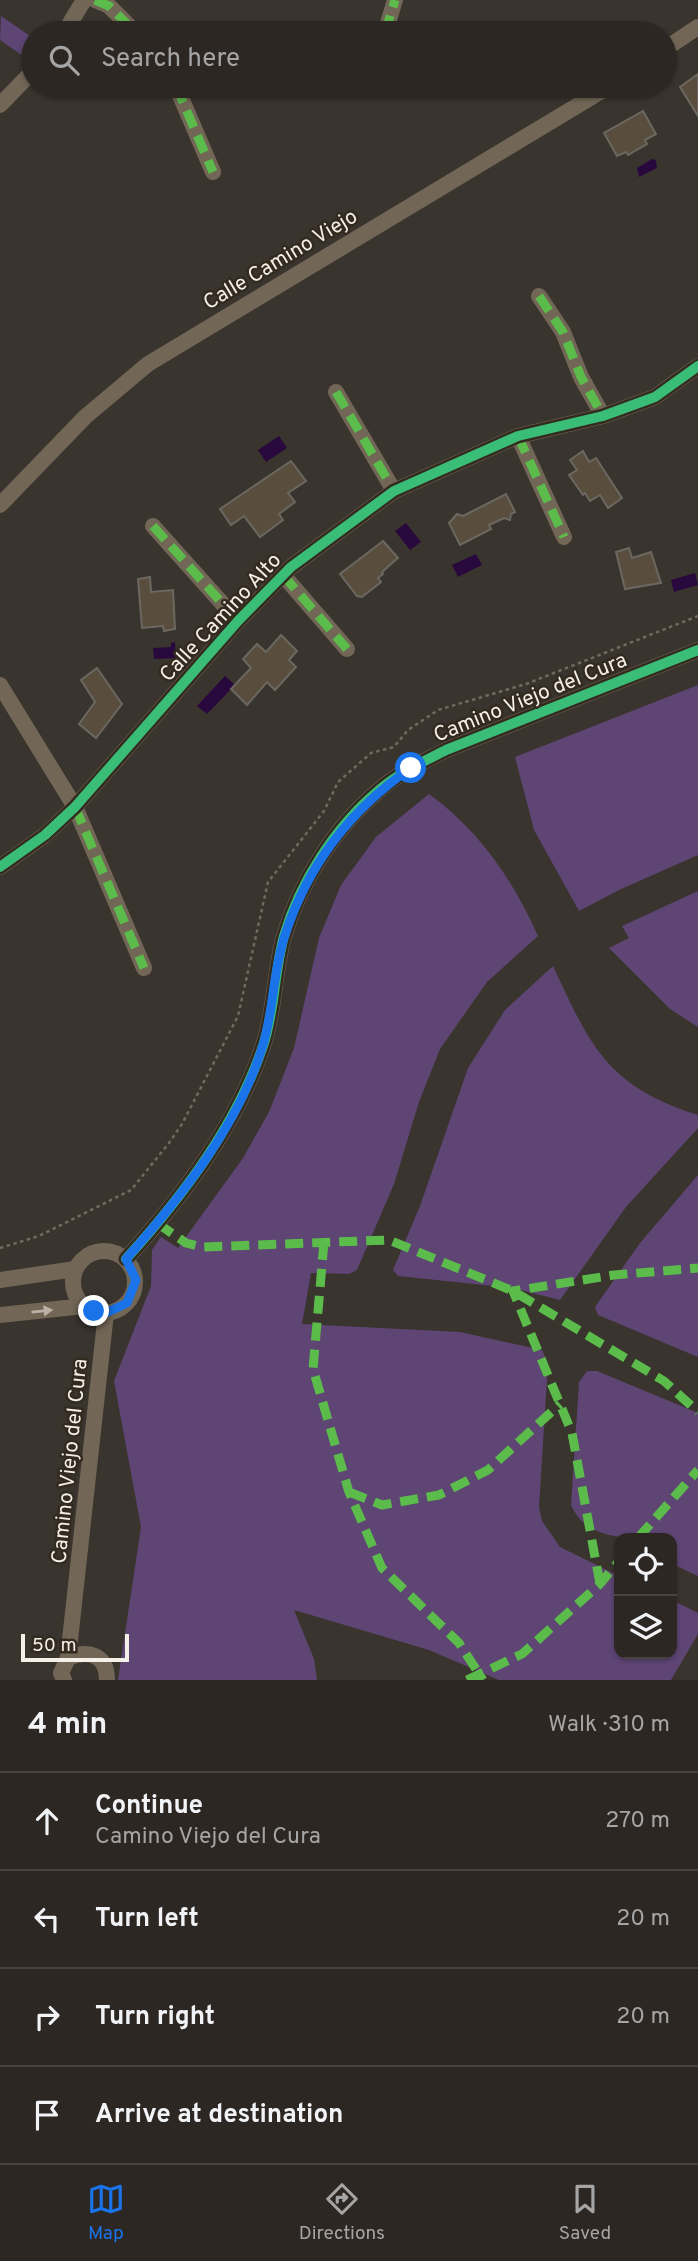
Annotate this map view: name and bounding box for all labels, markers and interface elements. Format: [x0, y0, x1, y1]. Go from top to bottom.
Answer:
search box [21, 21, 677, 98]
icon: search [45, 41, 83, 79]
text: Search here [101, 43, 240, 76]
street label: Calle Camino Viejo [199, 204, 363, 317]
street label: Calle Camino Alto [154, 548, 288, 688]
street label: Camino Viejo del Cura [430, 647, 631, 750]
route start [395, 752, 426, 783]
route end [78, 1295, 109, 1326]
one-way arrow [31, 1305, 53, 1316]
street label: Camino Viejo del Cura [46, 1357, 95, 1565]
map controls [614, 1533, 677, 1659]
button: locate [614, 1533, 677, 1596]
button: layers [614, 1596, 677, 1659]
scale bar [21, 1631, 130, 1663]
text: 50 m [32, 1634, 77, 1658]
text: 4 min [28, 1707, 107, 1744]
text: Walk · 310 m [548, 1711, 670, 1740]
text: Continue [95, 1790, 203, 1823]
icon: ahead [28, 1802, 66, 1840]
text: 270 m [605, 1807, 670, 1836]
text: Camino Viejo del Cura [95, 1823, 321, 1852]
icon: left [28, 1900, 66, 1938]
text: Turn left [95, 1903, 199, 1936]
text: 20 m [616, 1905, 670, 1934]
icon: right [28, 1998, 66, 2036]
text: Turn right [95, 2001, 215, 2034]
text: 20 m [616, 2003, 670, 2032]
icon: arrive [28, 2096, 66, 2134]
text: Arrive at destination [95, 2099, 343, 2132]
tab: Map [87, 2180, 125, 2246]
tab: Directions [299, 2180, 385, 2246]
tab: Saved [559, 2180, 611, 2246]

